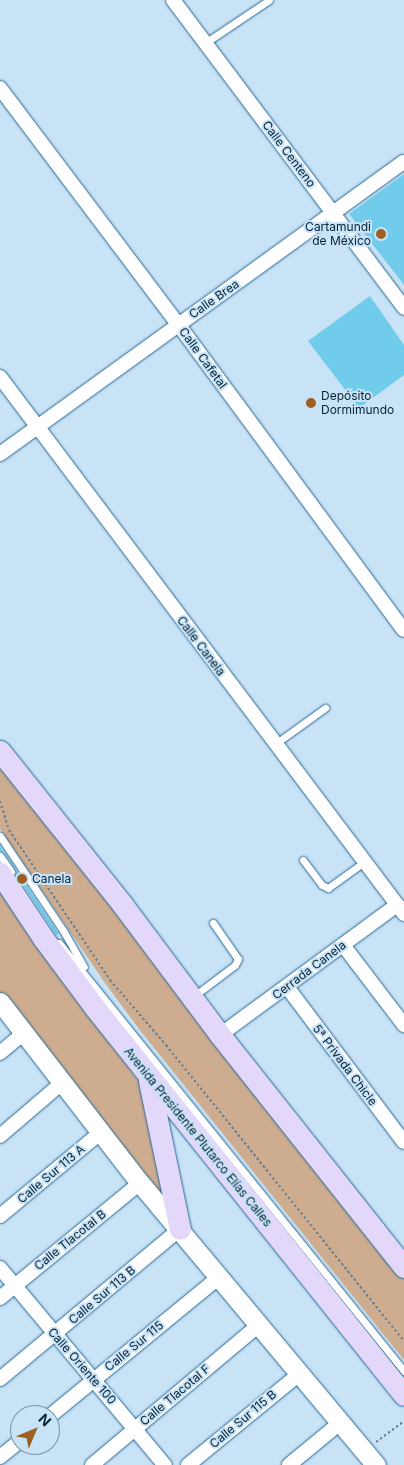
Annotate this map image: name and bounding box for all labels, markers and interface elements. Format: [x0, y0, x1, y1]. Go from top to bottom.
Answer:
street label: Calle Centeno [259, 118, 319, 190]
place label: Cartamundi de México [305, 220, 371, 248]
marker: Cartamundi de México [375, 228, 387, 240]
street label: Calle Brea [186, 277, 242, 321]
street label: Calle Cafetal [176, 325, 230, 391]
place label: Depósito Dormimundo [321, 389, 394, 417]
marker: Depósito Dormimundo [305, 397, 317, 409]
street label: Calle Canela [174, 613, 228, 679]
place label: Canela [32, 872, 71, 886]
marker: Canela [16, 873, 28, 885]
street label: Cerrada Canela [269, 938, 349, 1002]
street label: 5ª Privada Chicle [310, 1022, 380, 1108]
street label: Avenida Presidente Plutarco Elías Calles [121, 1044, 275, 1230]
street label: Calle Sur 113 A [15, 1142, 87, 1206]
street label: Calle Tlacotal B [31, 1207, 109, 1273]
street label: Calle Sur 113 B [66, 1263, 138, 1327]
street label: Calle Sur 115 [102, 1318, 166, 1374]
street label: Calle Oriente 100 [45, 1325, 119, 1407]
street label: Calle Tlacotal F [137, 1361, 213, 1429]
street label: Calle Sur 115 B [207, 1387, 279, 1451]
north arrow [10, 1405, 60, 1455]
text: N [35, 1410, 55, 1430]

